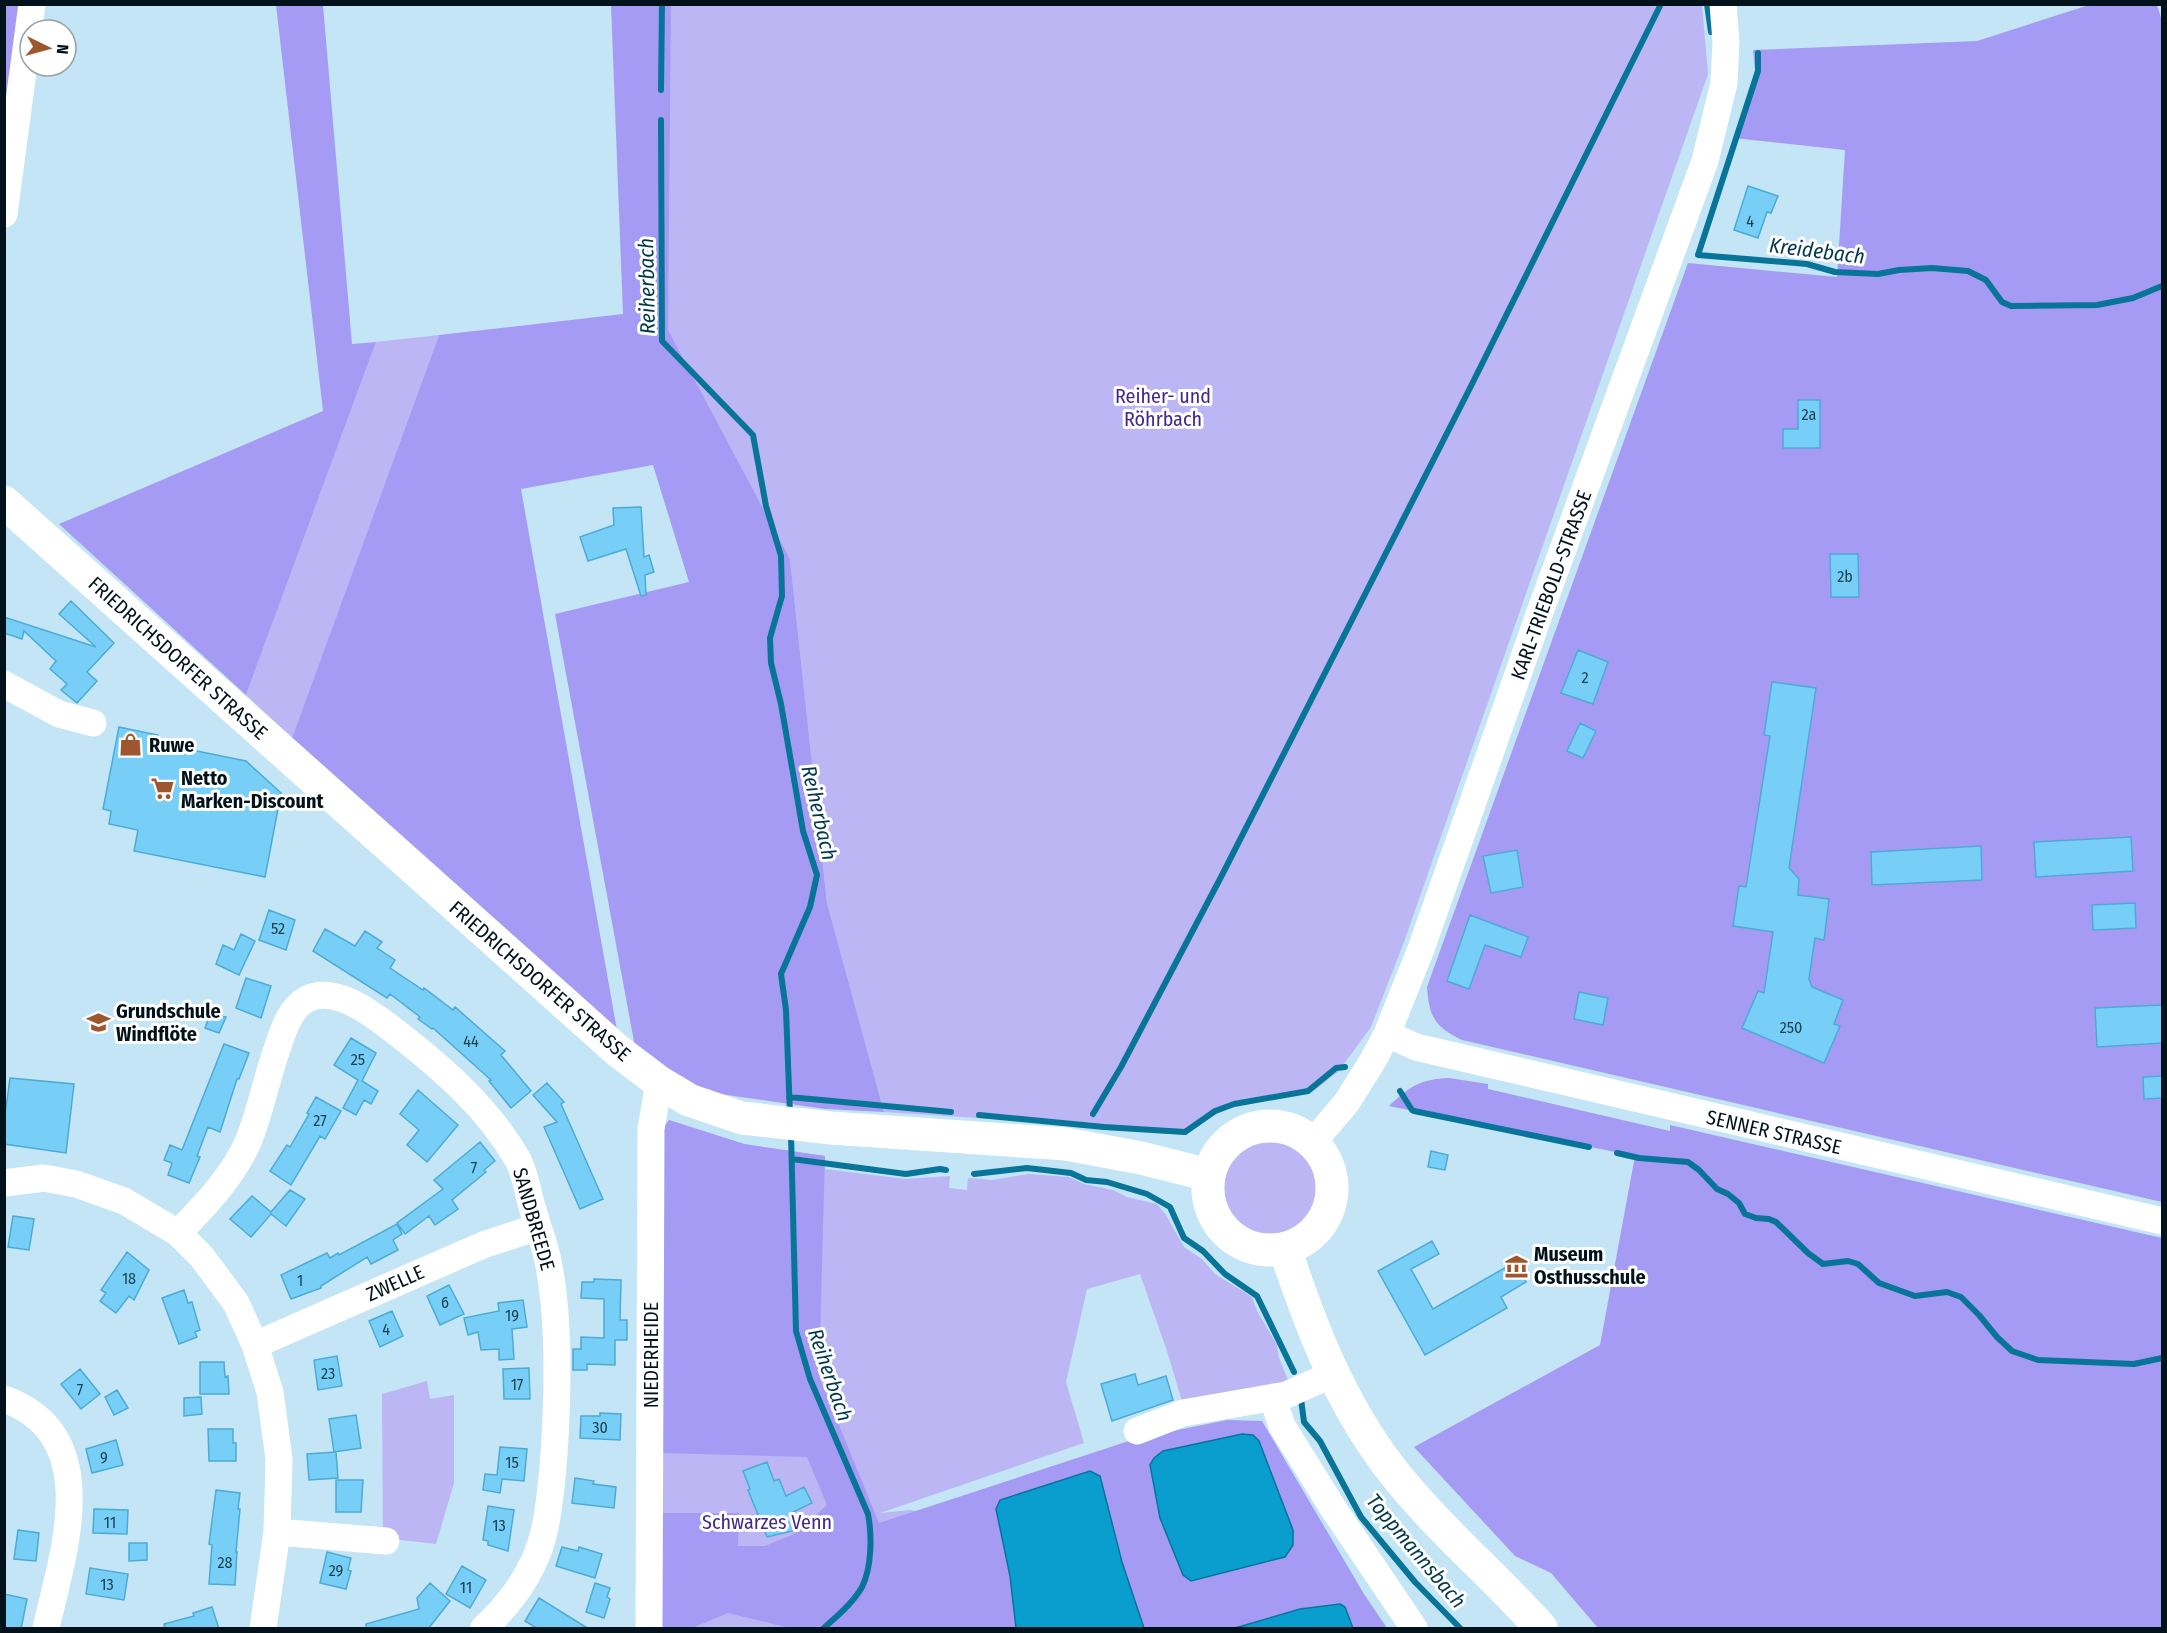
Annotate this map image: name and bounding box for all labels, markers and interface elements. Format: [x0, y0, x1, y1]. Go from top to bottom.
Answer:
north arrow [18, 18, 78, 78]
text: N [53, 44, 72, 55]
house number: 4 [1746, 212, 1754, 231]
water label: Kreidebach [1768, 232, 1866, 270]
water label: Reiherbach [633, 238, 661, 334]
park label: Reiher- und Röhrbach [1115, 384, 1211, 431]
house number: 2a [1802, 405, 1817, 424]
street label: KARL-TRIEBOLD-STRASSE [1506, 487, 1596, 683]
house number: 2b [1837, 567, 1853, 586]
street label: FRIEDRICHSDORFER STRASSE [84, 571, 272, 745]
house number: 2 [1581, 668, 1589, 687]
shop icon: Ruwe [118, 732, 144, 758]
place label: Ruwe [149, 733, 195, 757]
water label: Reiherbach [795, 763, 843, 863]
place label: Netto Marken-Discount [181, 766, 324, 813]
supermarket icon: Netto Marken-Discount [150, 776, 176, 802]
street label: FRIEDRICHSDORFER STRASSE [445, 896, 635, 1066]
house number: 52 [271, 919, 285, 938]
place label: Grundschule Windflöte [116, 999, 221, 1046]
school or university icon: Grundschule Windflöte [85, 1009, 111, 1035]
house number: 250 [1780, 1018, 1802, 1037]
house number: 44 [463, 1032, 479, 1051]
house number: 25 [351, 1050, 365, 1069]
street label: SENNER STRASSE [1704, 1105, 1844, 1159]
house number: 27 [313, 1111, 327, 1130]
house number: 7 [471, 1158, 478, 1177]
street label: SANDBREEDE [508, 1165, 560, 1273]
place label: Museum Osthusschule [1534, 1242, 1646, 1289]
museum icon: Museum Osthusschule [1503, 1253, 1529, 1279]
street label: ZWELLE [362, 1260, 428, 1306]
house number: 18 [122, 1269, 136, 1288]
house number: 1 [297, 1271, 303, 1290]
house number: 6 [441, 1293, 449, 1312]
street label: NIEDERHEIDE [639, 1302, 663, 1408]
house number: 19 [505, 1306, 519, 1325]
house number: 4 [382, 1320, 390, 1339]
water label: Reiherbach [802, 1325, 858, 1425]
house number: 23 [321, 1364, 335, 1383]
house number: 17 [511, 1375, 524, 1394]
house number: 7 [77, 1380, 84, 1399]
house number: 30 [592, 1418, 608, 1437]
house number: 9 [100, 1448, 108, 1467]
house number: 15 [505, 1453, 519, 1472]
water label: Toppmannsbach [1361, 1488, 1471, 1614]
park label: Schwarzes Venn [702, 1510, 832, 1534]
house number: 11 [104, 1513, 116, 1532]
house number: 13 [492, 1516, 506, 1535]
house number: 28 [217, 1553, 233, 1572]
house number: 29 [329, 1561, 344, 1580]
house number: 13 [100, 1575, 114, 1594]
house number: 11 [460, 1578, 472, 1597]

